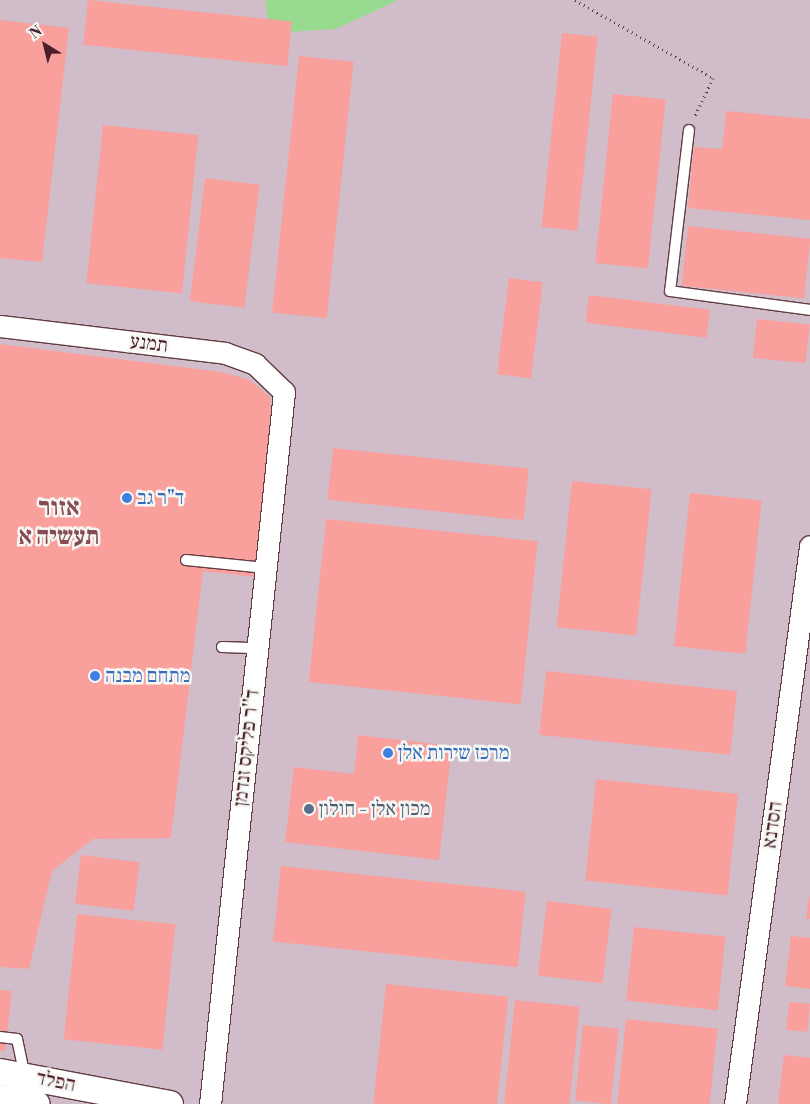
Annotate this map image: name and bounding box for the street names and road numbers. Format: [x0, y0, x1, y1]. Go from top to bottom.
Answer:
street label: תמנע [129, 330, 169, 358]
street label: ד''ר פליקס זנדמן [229, 688, 265, 808]
street label: הסדנא [758, 800, 788, 850]
street label: הפלד [34, 1066, 78, 1098]

